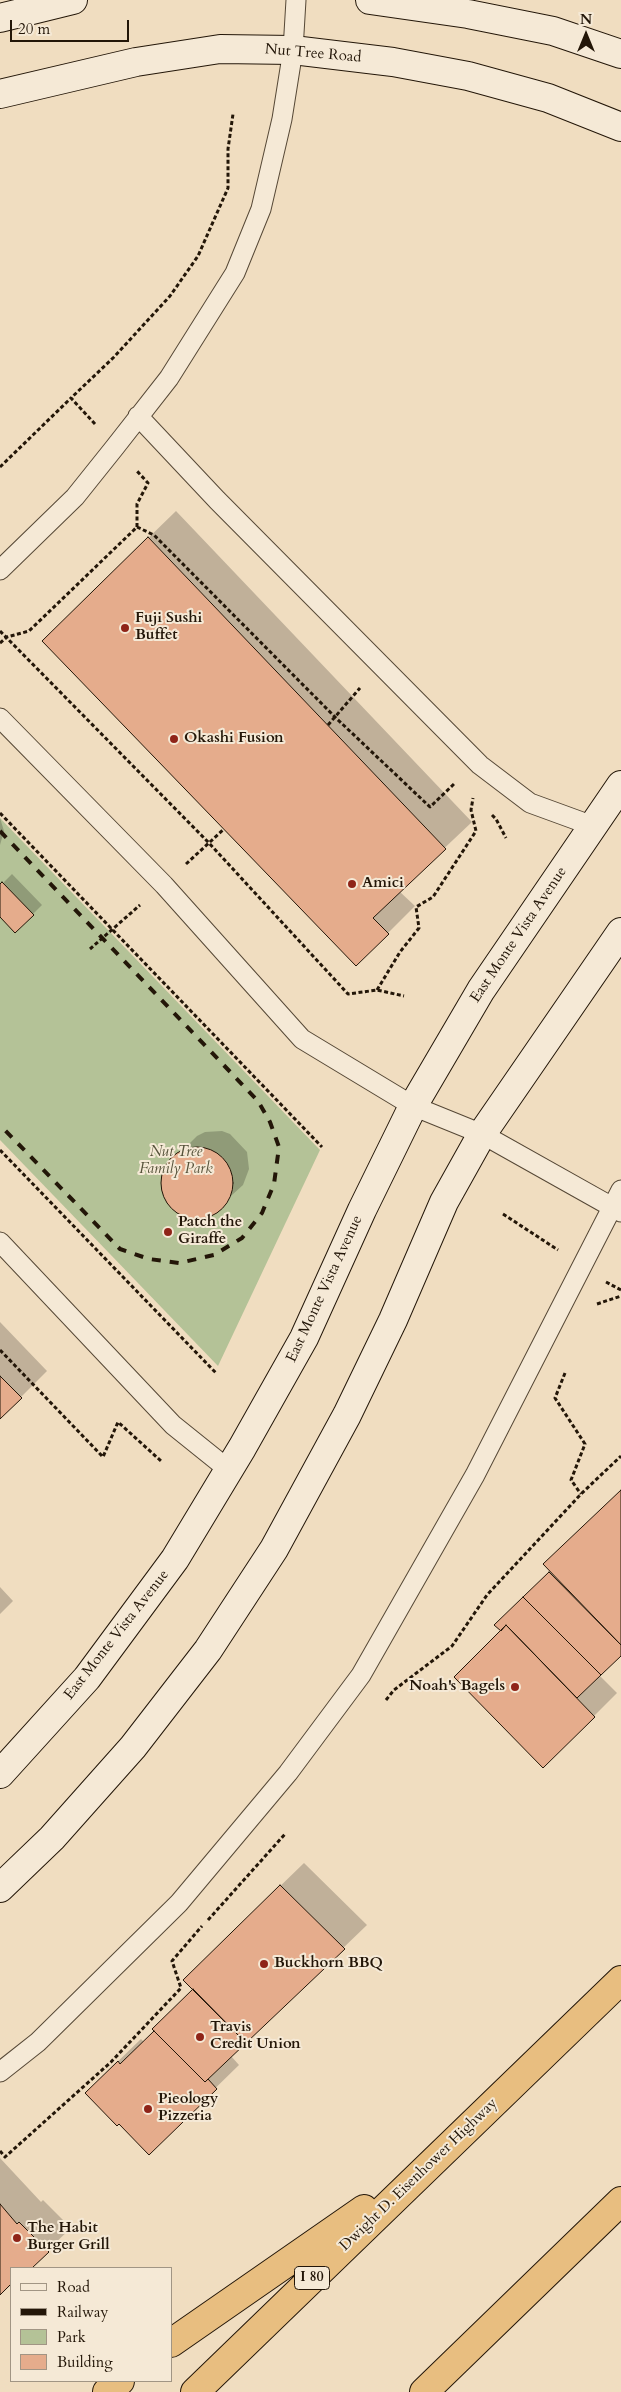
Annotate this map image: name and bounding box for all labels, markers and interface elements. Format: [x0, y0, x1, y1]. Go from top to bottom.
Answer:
scale bar [12, 10, 131, 42]
north arrow [561, 10, 611, 60]
text: N [580, 10, 592, 29]
text: 20 m [18, 19, 50, 39]
street label: Nut Tree Road [264, 41, 362, 67]
place label: Fuji Sushi Buffet [135, 610, 202, 645]
marker: Fuji Sushi Buffet [119, 622, 131, 634]
place label: Okashi Fusion [184, 730, 284, 748]
marker: Okashi Fusion [168, 733, 180, 745]
street label: East Monte Vista Avenue [467, 864, 571, 1006]
place label: Amici [362, 875, 404, 893]
marker: Amici [346, 878, 358, 890]
park label: Nut Tree Family Park [139, 1144, 213, 1179]
street label: East Monte Vista Avenue [283, 1213, 367, 1365]
place label: Patch the Giraffe [178, 1214, 242, 1249]
marker: Patch the Giraffe [162, 1226, 174, 1238]
street label: East Monte Vista Avenue [61, 1566, 173, 1704]
place label: Noah's Bagels [409, 1678, 505, 1696]
marker: Noah's Bagels [509, 1681, 521, 1693]
place label: Buckhorn BBQ [274, 1955, 383, 1973]
marker: Buckhorn BBQ [258, 1958, 270, 1970]
place label: Travis Credit Union [210, 2019, 301, 2054]
marker: Travis Credit Union [194, 2031, 206, 2043]
place label: Pieology Pizzeria [158, 2091, 218, 2126]
street label: Dwight D. Eisenhower Highway [336, 2095, 502, 2255]
marker: Pieology Pizzeria [142, 2103, 154, 2115]
place label: The Habit Burger Grill [27, 2220, 110, 2255]
marker: The Habit Burger Grill [11, 2232, 23, 2244]
road number: I 80 [294, 2266, 330, 2290]
legend [10, 2267, 172, 2382]
text: Road [57, 2277, 90, 2297]
text: Railway [57, 2302, 108, 2322]
text: Park [57, 2327, 86, 2347]
text: Building [57, 2352, 113, 2372]

